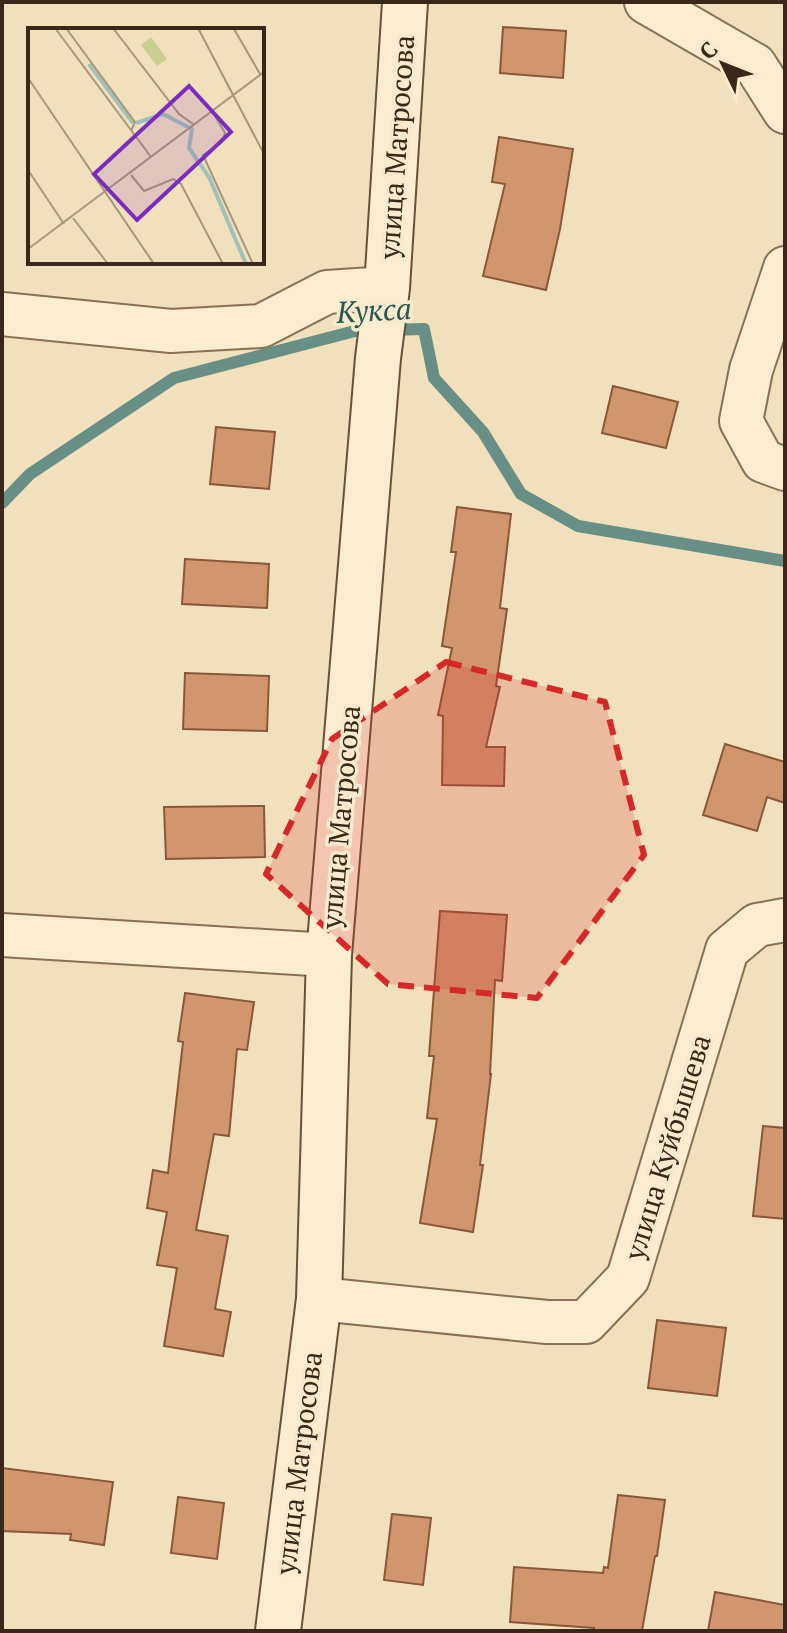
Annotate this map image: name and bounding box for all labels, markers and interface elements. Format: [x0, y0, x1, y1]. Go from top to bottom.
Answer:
north arrow [683, 24, 763, 104]
inset map [28, 28, 264, 264]
street label: улица Матросова [370, 34, 422, 261]
text: С [693, 35, 724, 65]
water label: Кукса [334, 288, 413, 332]
street label: улица Матросова [312, 704, 368, 931]
street label: улица Куйбышева [615, 1030, 719, 1265]
street label: улица Матросова [266, 1349, 330, 1578]

